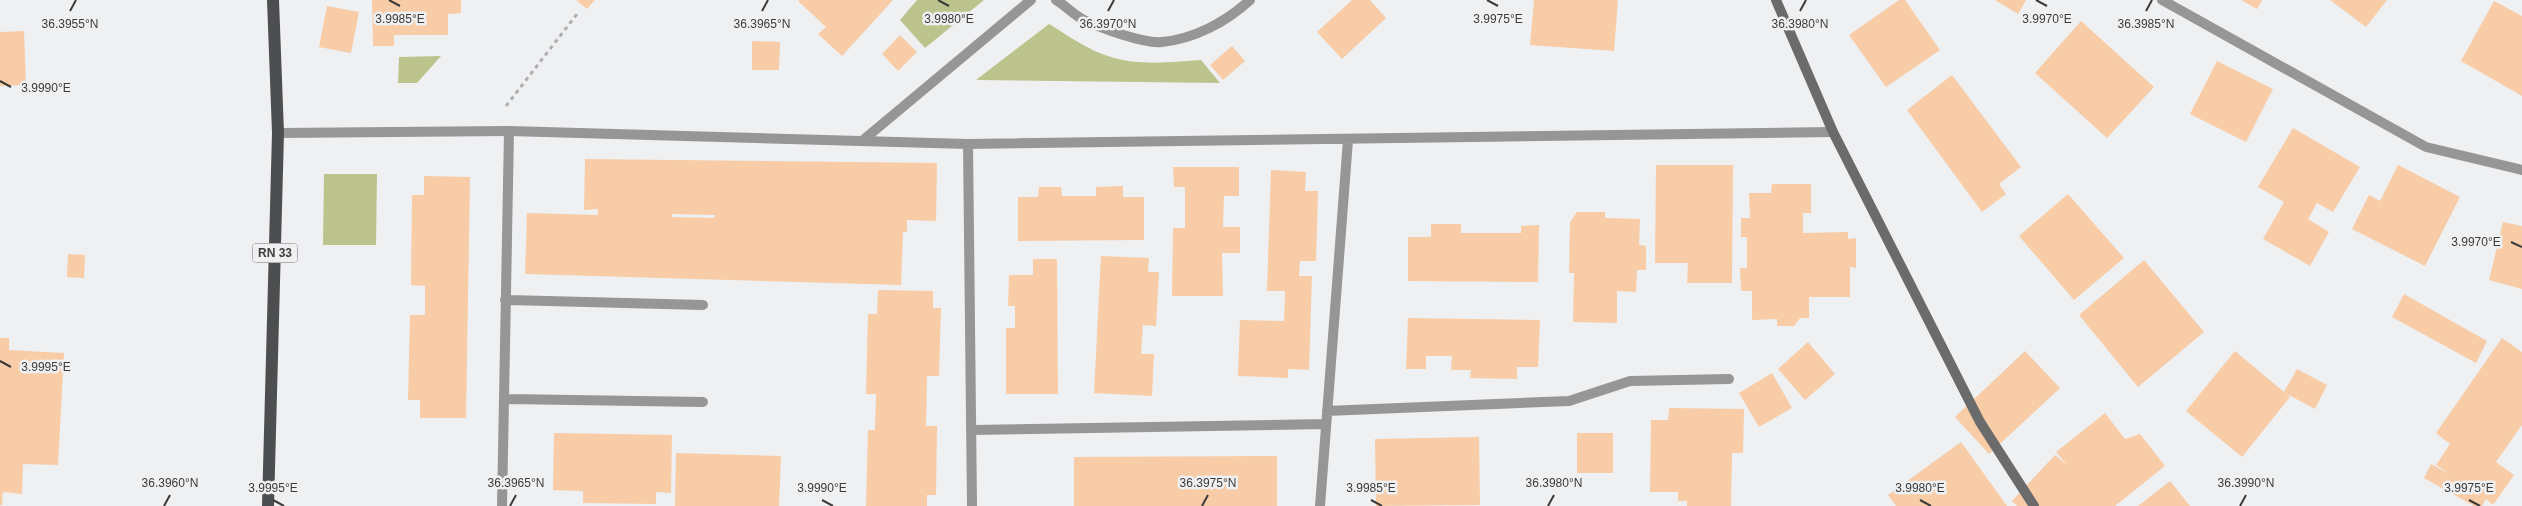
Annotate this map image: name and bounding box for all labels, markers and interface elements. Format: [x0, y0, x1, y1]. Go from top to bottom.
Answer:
text: 3.9985°E [375, 12, 425, 26]
text: 3.9980°E [924, 12, 974, 26]
text: 3.9975°E [1473, 12, 1523, 26]
text: 3.9970°E [2022, 12, 2072, 26]
text: 36.3955°N [42, 17, 98, 31]
text: 36.3965°N [734, 17, 790, 31]
text: 36.3970°N [1080, 17, 1136, 31]
text: 36.3980°N [1772, 17, 1828, 31]
text: 36.3985°N [2118, 17, 2174, 31]
text: 3.9990°E [21, 81, 71, 95]
text: 3.9970°E [2451, 235, 2501, 249]
road number: RN 33 [252, 244, 298, 262]
text: 3.9995°E [21, 360, 71, 374]
text: 36.3960°N [142, 476, 198, 490]
text: 36.3965°N [488, 476, 544, 490]
text: 36.3975°N [1180, 476, 1236, 490]
text: 36.3980°N [1526, 476, 1582, 490]
text: 36.3990°N [2218, 476, 2274, 490]
text: 3.9995°E [248, 481, 298, 495]
text: 3.9990°E [797, 481, 847, 495]
text: 3.9985°E [1346, 481, 1396, 495]
text: 3.9980°E [1895, 481, 1945, 495]
text: 3.9975°E [2444, 481, 2494, 495]

